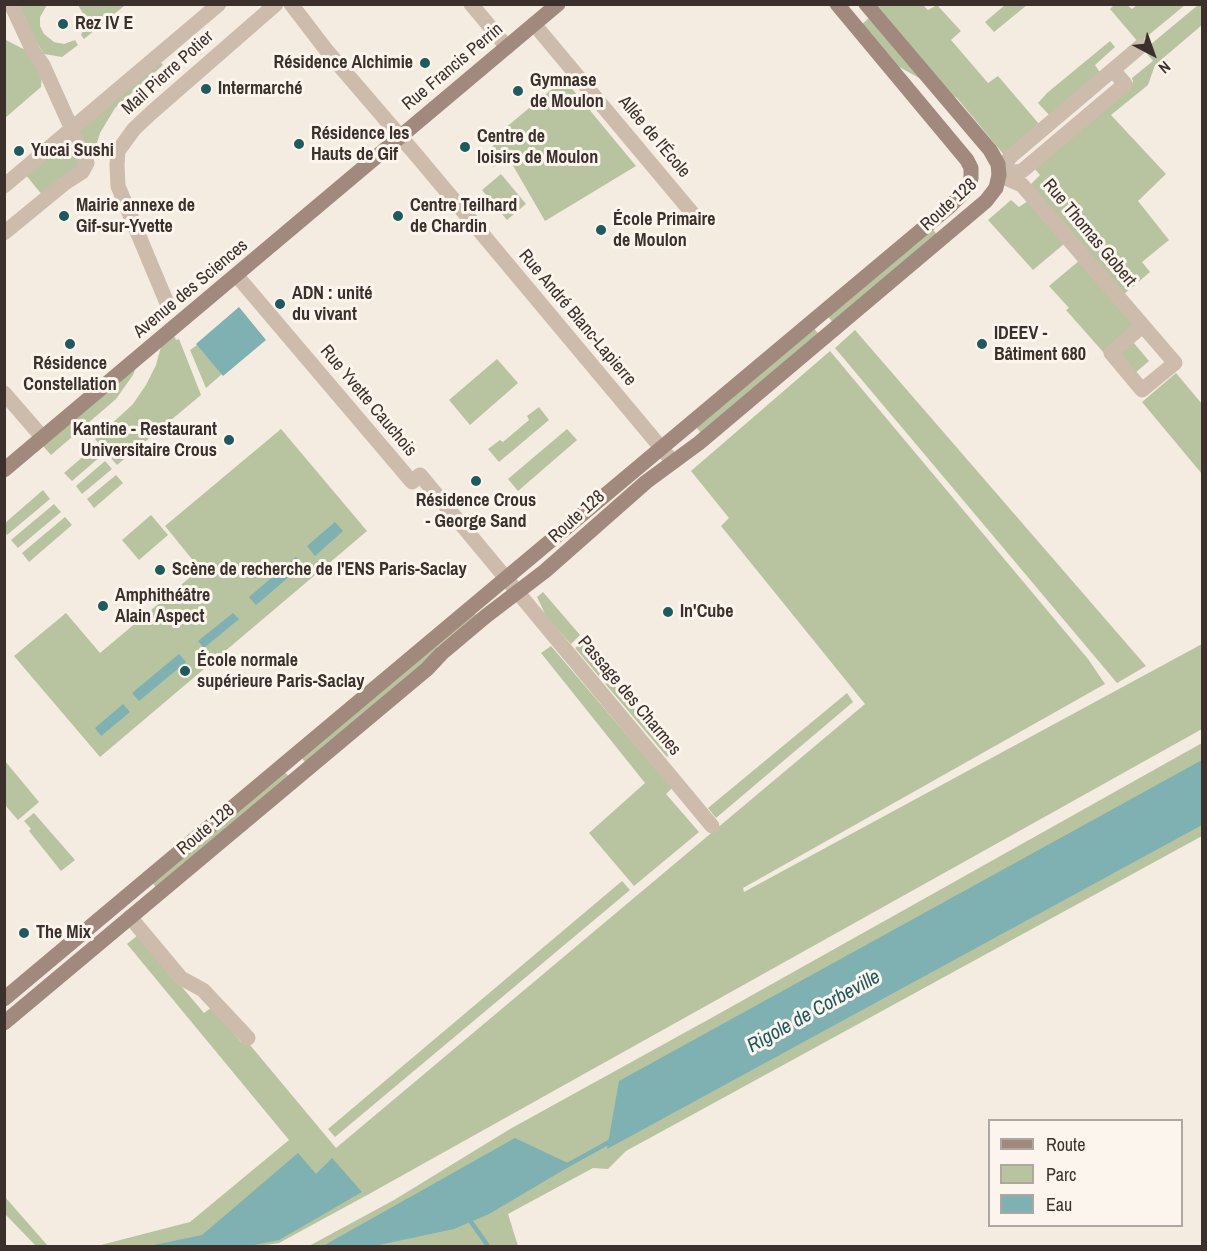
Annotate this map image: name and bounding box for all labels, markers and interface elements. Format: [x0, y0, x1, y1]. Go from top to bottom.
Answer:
place label: Rez IV E [75, 13, 133, 35]
marker: Rez IV E [56, 17, 70, 31]
street label: Rue Francis Perrin [398, 19, 508, 115]
north arrow [1123, 24, 1183, 84]
street label: Mail Pierre Potier [118, 26, 218, 120]
place label: Résidence Alchimie [274, 52, 413, 74]
marker: Résidence Alchimie [418, 56, 432, 70]
text: N [1154, 56, 1176, 79]
place label: Gymnase de Moulon [530, 70, 604, 112]
place label: Intermarché [218, 78, 302, 100]
marker: Intermarché [199, 82, 213, 96]
marker: Gymnase de Moulon [511, 84, 525, 98]
street label: Allée de l'École [613, 92, 695, 182]
place label: Résidence les Hauts de Gif [311, 123, 409, 166]
place label: Centre de loisirs de Moulon [477, 126, 598, 168]
marker: Résidence les Hauts de Gif [292, 137, 306, 151]
place label: Yucai Sushi [31, 140, 114, 162]
marker: Centre de loisirs de Moulon [458, 140, 472, 154]
marker: Yucai Sushi [12, 144, 26, 158]
street label: Route 128 [916, 174, 982, 236]
street label: Rue Thomas Gobert [1038, 175, 1140, 291]
place label: Mairie annexe de Gif-sur-Yvette [76, 195, 195, 238]
place label: Centre Teilhard de Chardin [410, 195, 517, 238]
marker: Mairie annexe de Gif-sur-Yvette [57, 209, 71, 223]
marker: Centre Teilhard de Chardin [391, 209, 405, 223]
place label: École Primaire de Moulon [613, 209, 716, 252]
marker: École Primaire de Moulon [594, 223, 608, 237]
street label: Avenue des Sciences [129, 235, 253, 343]
street label: Rue André Blanc-Lapierre [514, 245, 640, 391]
place label: ADN : unité du vivant [292, 283, 372, 326]
marker: ADN : unité du vivant [273, 297, 287, 311]
place label: IDEEV - Bâtiment 680 [994, 323, 1086, 366]
marker: Résidence Constellation [63, 337, 77, 351]
marker: IDEEV - Bâtiment 680 [975, 337, 989, 351]
street label: Rue Yvette Cauchois [315, 341, 421, 461]
place label: Résidence Constellation [23, 353, 117, 395]
place label: Kantine - Restaurant Universitaire Crous [73, 419, 217, 462]
marker: Kantine - Restaurant Universitaire Crous [222, 433, 236, 447]
marker: Résidence Crous - George Sand [469, 474, 483, 488]
street label: Route 128 [544, 486, 610, 548]
place label: Résidence Crous - George Sand [416, 490, 536, 532]
place label: Scène de recherche de l'ENS Paris-Saclay [172, 559, 467, 581]
marker: Scène de recherche de l'ENS Paris-Saclay [153, 563, 167, 577]
place label: Amphithéâtre Alain Aspect [115, 585, 210, 628]
marker: Amphithéâtre Alain Aspect [96, 599, 110, 613]
place label: In'Cube [680, 601, 734, 623]
marker: In'Cube [661, 605, 675, 619]
street label: Passage des Charmes [573, 632, 685, 760]
place label: École normale supérieure Paris-Saclay [197, 650, 364, 692]
marker: École normale supérieure Paris-Saclay [178, 664, 192, 678]
street label: Route 128 [173, 800, 239, 860]
place label: The Mix [36, 922, 91, 944]
marker: The Mix [17, 926, 31, 940]
water label: Rigole de Corbeville [743, 965, 885, 1059]
legend [988, 1119, 1183, 1227]
text: Route [1046, 1132, 1085, 1157]
text: Parc [1046, 1162, 1076, 1187]
text: Eau [1046, 1192, 1072, 1217]

